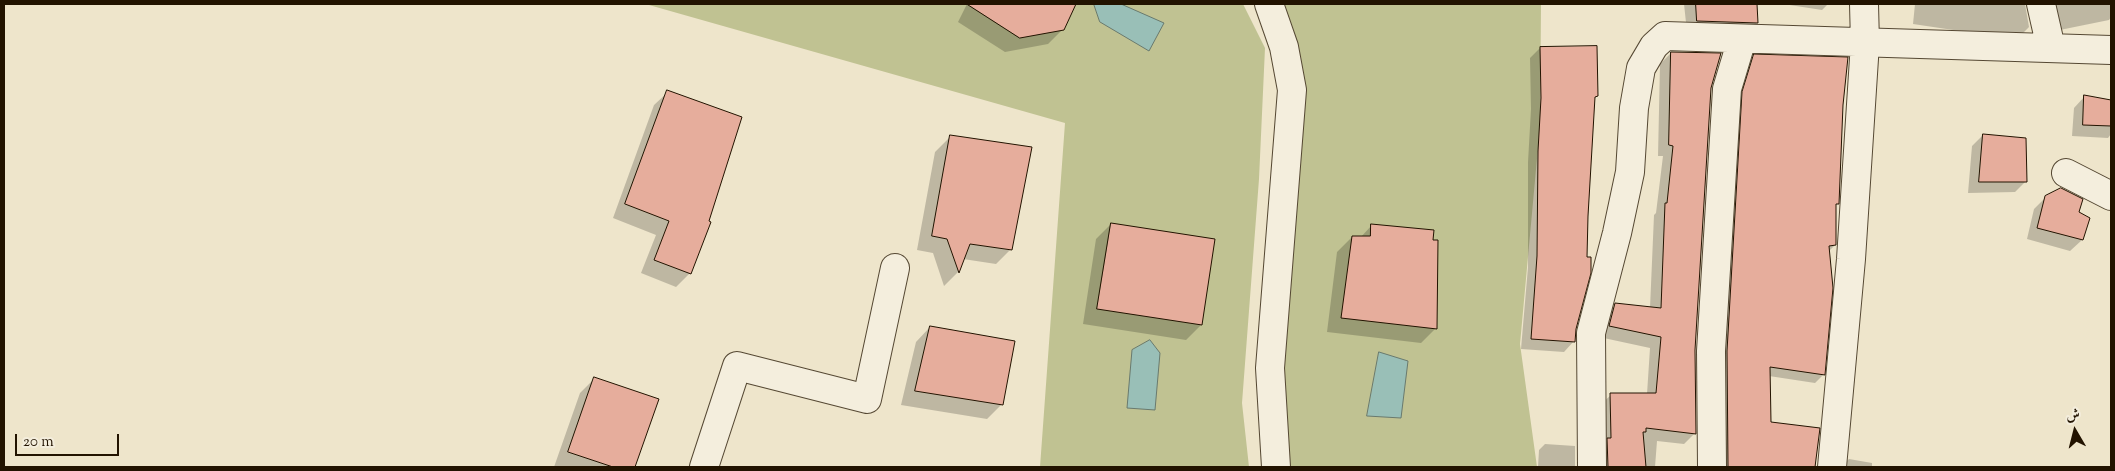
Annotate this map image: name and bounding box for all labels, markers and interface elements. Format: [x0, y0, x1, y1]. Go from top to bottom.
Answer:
text: ش [2065, 405, 2081, 427]
north arrow [2050, 406, 2100, 456]
scale bar [18, 424, 121, 456]
text: 20 m [23, 432, 54, 453]

